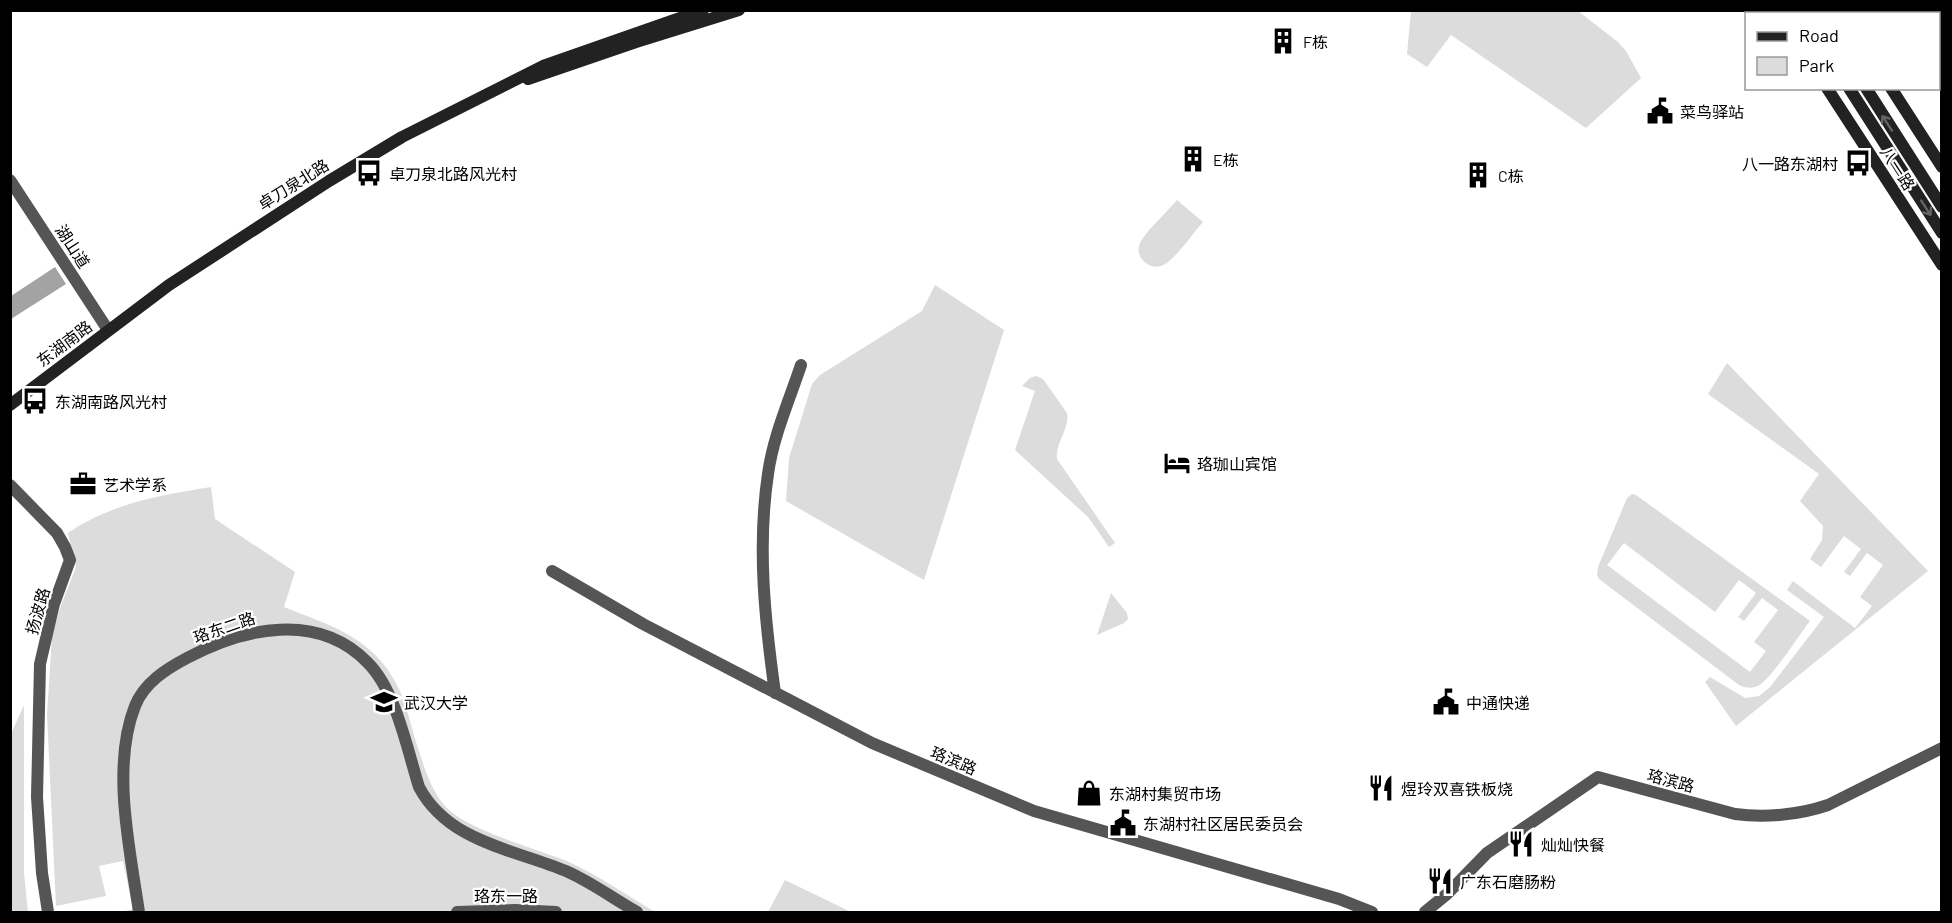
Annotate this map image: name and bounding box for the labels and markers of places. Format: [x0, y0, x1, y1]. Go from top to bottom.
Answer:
building icon: F栋 [1268, 26, 1298, 56]
place label: F栋 [1303, 32, 1328, 51]
public building icon: 菜鸟驿站 [1645, 96, 1675, 126]
place label: 菜鸟驿站 [1680, 102, 1744, 121]
building icon: E栋 [1178, 144, 1208, 174]
bus stop icon: 八一路东湖村 [1843, 148, 1873, 178]
place label: E栋 [1213, 150, 1239, 169]
place label: 八一路东湖村 [1742, 154, 1838, 173]
bus stop icon: 卓刀泉北路风光村 [354, 158, 384, 188]
building icon: C栋 [1463, 160, 1493, 190]
place label: 卓刀泉北路风光村 [389, 164, 517, 183]
place label: C栋 [1498, 166, 1524, 185]
bus stop icon: 东湖南路风光村 [20, 386, 50, 416]
place label: 东湖南路风光村 [55, 392, 167, 411]
hotel icon: 珞珈山宾馆 [1162, 448, 1192, 478]
place label: 珞珈山宾馆 [1197, 454, 1277, 473]
office icon: 艺术学系 [68, 469, 98, 499]
place label: 艺术学系 [103, 475, 167, 494]
school or university icon: 武汉大学 [369, 687, 399, 717]
public building icon: 中通快递 [1431, 687, 1461, 717]
place label: 武汉大学 [404, 693, 468, 712]
place label: 中通快递 [1466, 693, 1530, 712]
restaurant icon: 煜玲双喜铁板烧 [1366, 773, 1396, 803]
shop icon: 东湖村集贸市场 [1074, 778, 1104, 808]
place label: 煜玲双喜铁板烧 [1401, 779, 1513, 798]
place label: 东湖村集贸市场 [1109, 784, 1221, 803]
public building icon: 东湖村社区居民委员会 [1108, 808, 1138, 838]
place label: 东湖村社区居民委员会 [1143, 814, 1303, 833]
restaurant icon: 灿灿快餐 [1506, 829, 1536, 859]
place label: 灿灿快餐 [1541, 835, 1605, 854]
restaurant icon: 广东石磨肠粉 [1425, 866, 1455, 896]
place label: 广东石磨肠粉 [1460, 872, 1556, 891]

